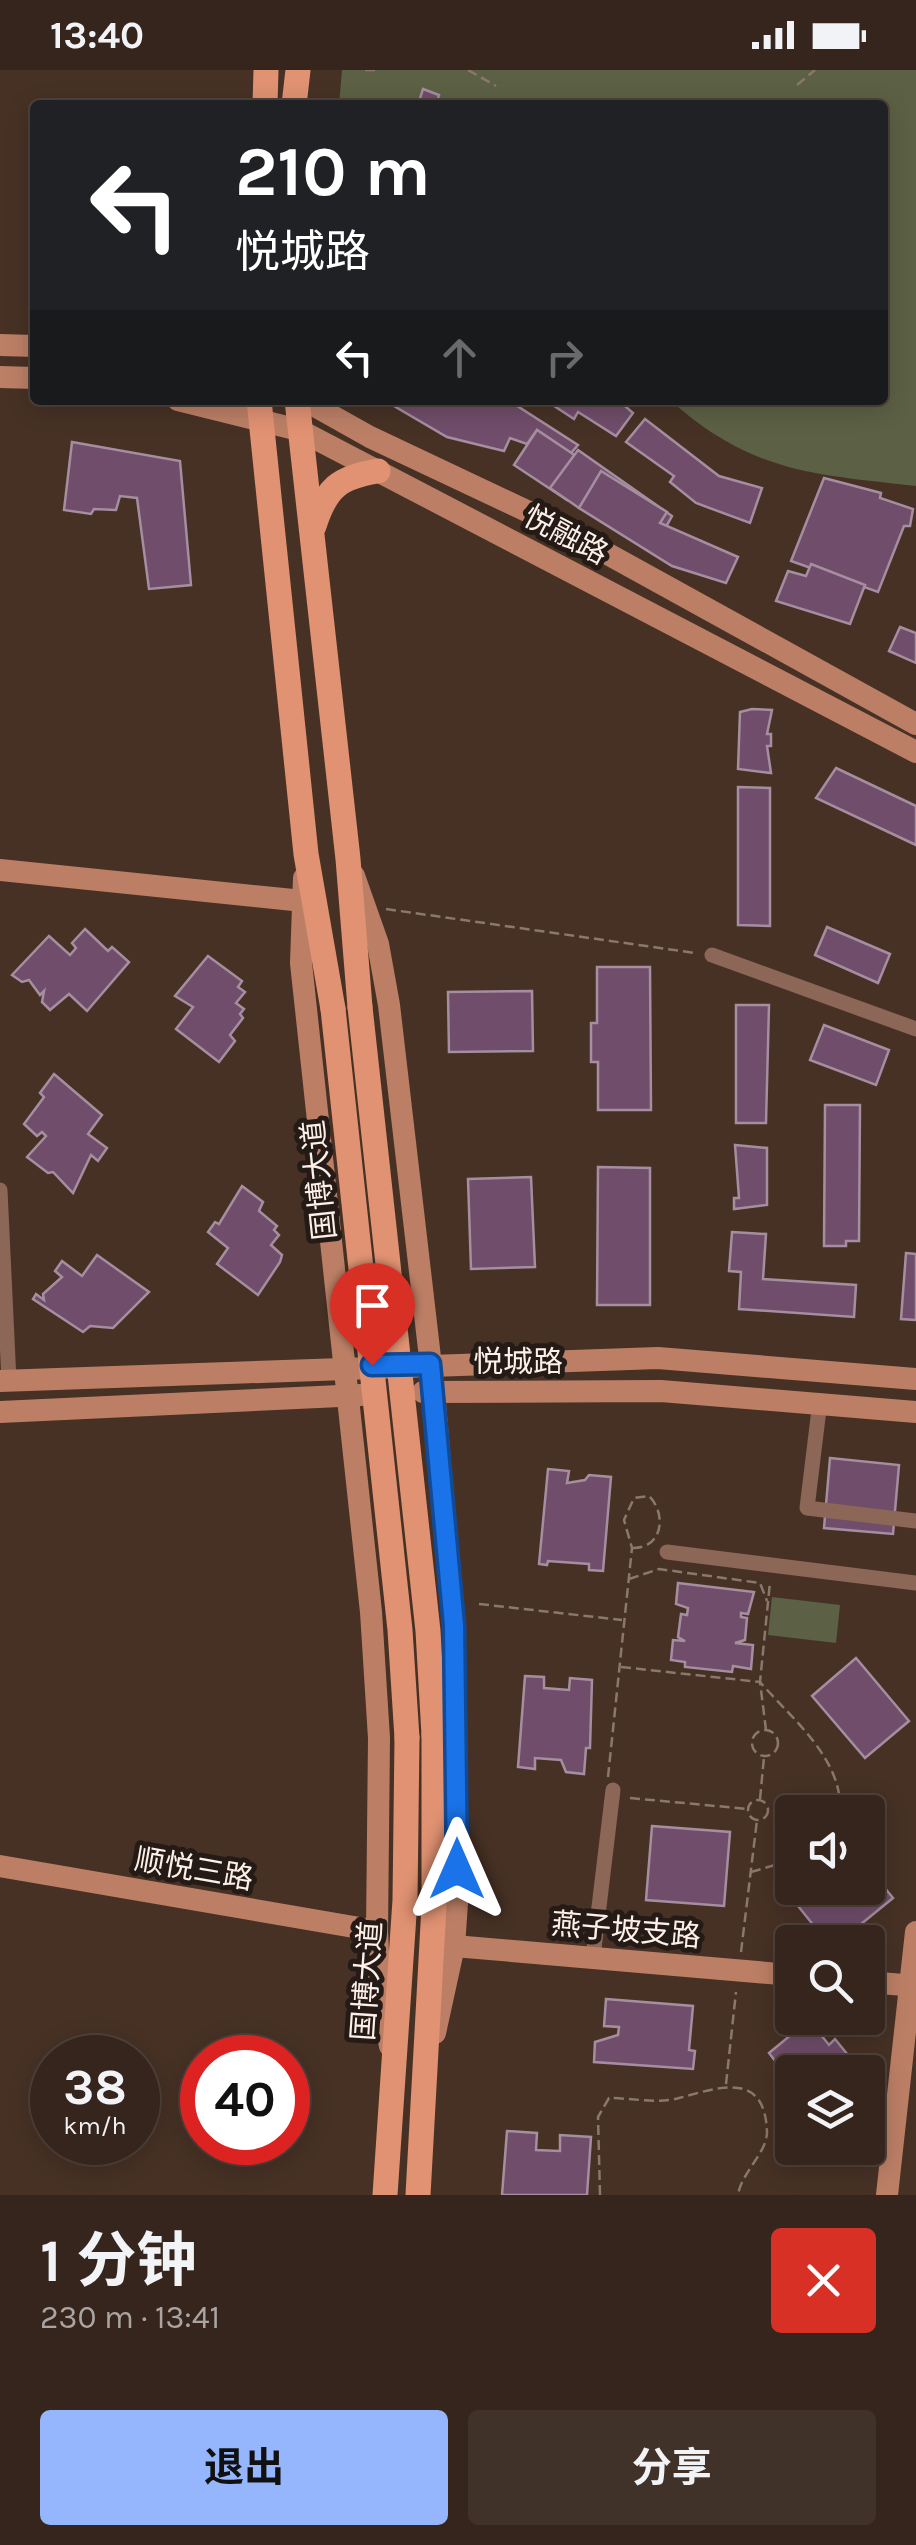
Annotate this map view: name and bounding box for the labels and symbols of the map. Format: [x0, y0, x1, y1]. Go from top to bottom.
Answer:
street label: 悦融路 [518, 498, 614, 572]
street label: 国博大道 [295, 1118, 343, 1242]
pin [330, 1263, 415, 1366]
street label: 悦城路 [473, 1344, 563, 1380]
position arrow [405, 1817, 509, 1921]
street label: 顺悦三路 [132, 1841, 256, 1897]
street label: 燕子坡支路 [550, 1906, 702, 1954]
street label: 国博大道 [345, 1920, 389, 2042]
speed limit sign: 40 [180, 2035, 310, 2165]

